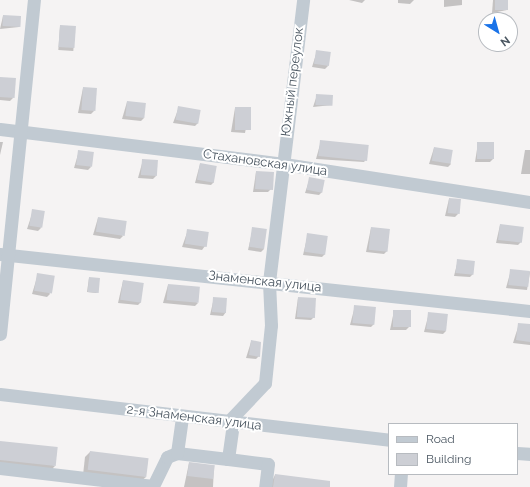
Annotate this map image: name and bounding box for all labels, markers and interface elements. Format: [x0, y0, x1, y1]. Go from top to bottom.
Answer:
north arrow [478, 12, 518, 52]
street label: Южный переулок [279, 27, 307, 137]
text: N [498, 33, 512, 49]
street label: Стахановская улица [202, 147, 328, 179]
street label: Знаменская улица [208, 268, 322, 296]
street label: 2-я Знаменская улица [125, 402, 263, 434]
legend [388, 423, 518, 475]
text: Road [426, 432, 455, 446]
text: Building [426, 452, 472, 466]

